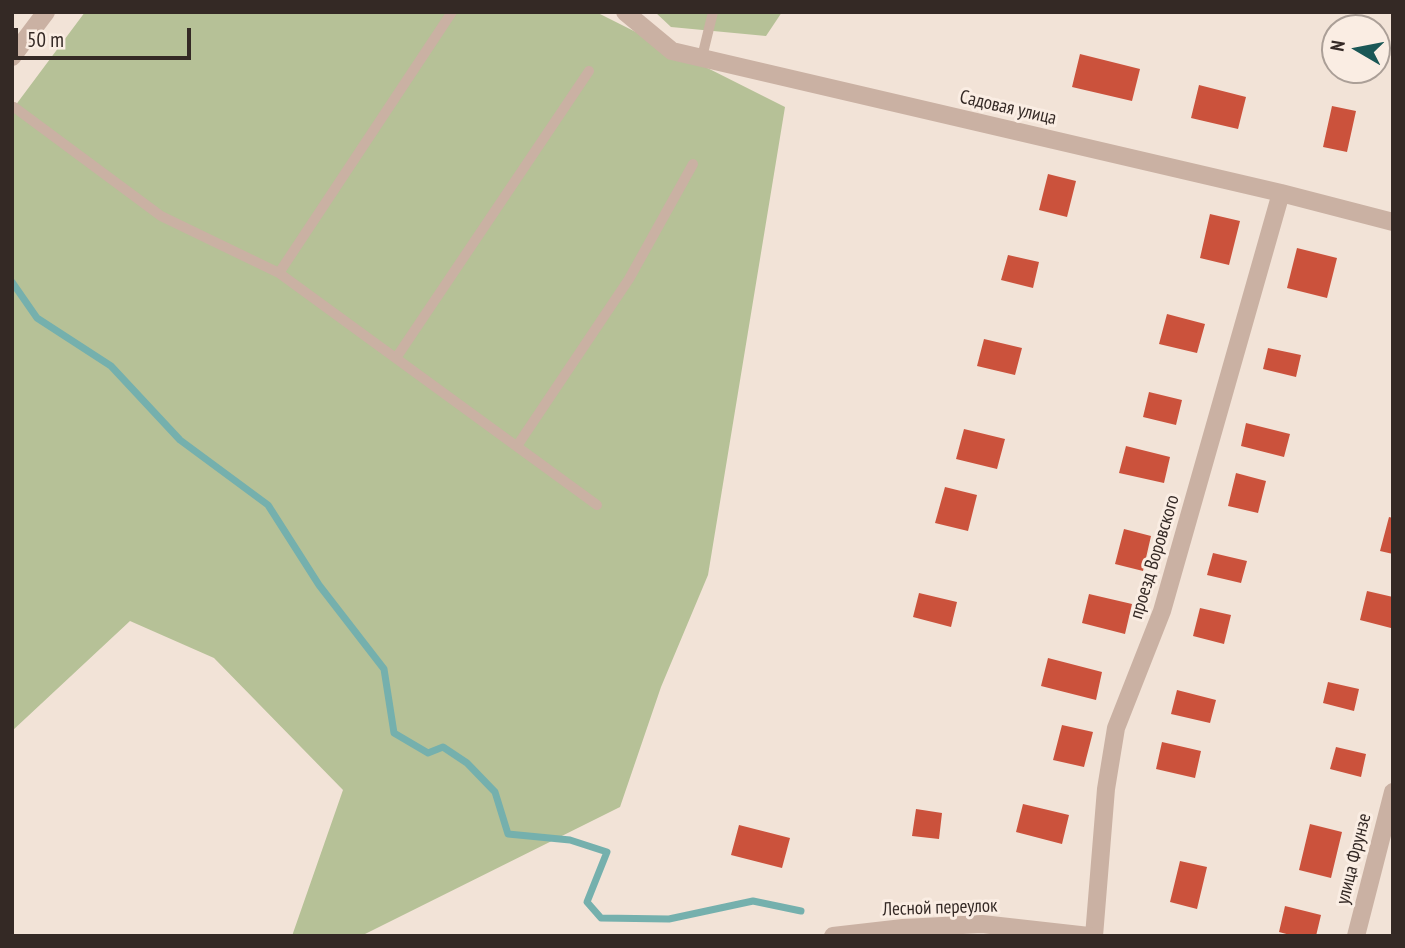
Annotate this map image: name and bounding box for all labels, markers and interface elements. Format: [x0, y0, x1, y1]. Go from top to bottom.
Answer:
scale bar [18, 14, 194, 58]
north arrow [1321, 14, 1391, 84]
text: 50 m [27, 26, 64, 53]
text: N [1325, 39, 1350, 53]
street label: Садовая улица [957, 86, 1059, 130]
street label: проезд Воровского [1125, 492, 1185, 622]
street label: улица Фрунзе [1332, 811, 1376, 907]
street label: Лесной переулок [882, 895, 998, 921]

